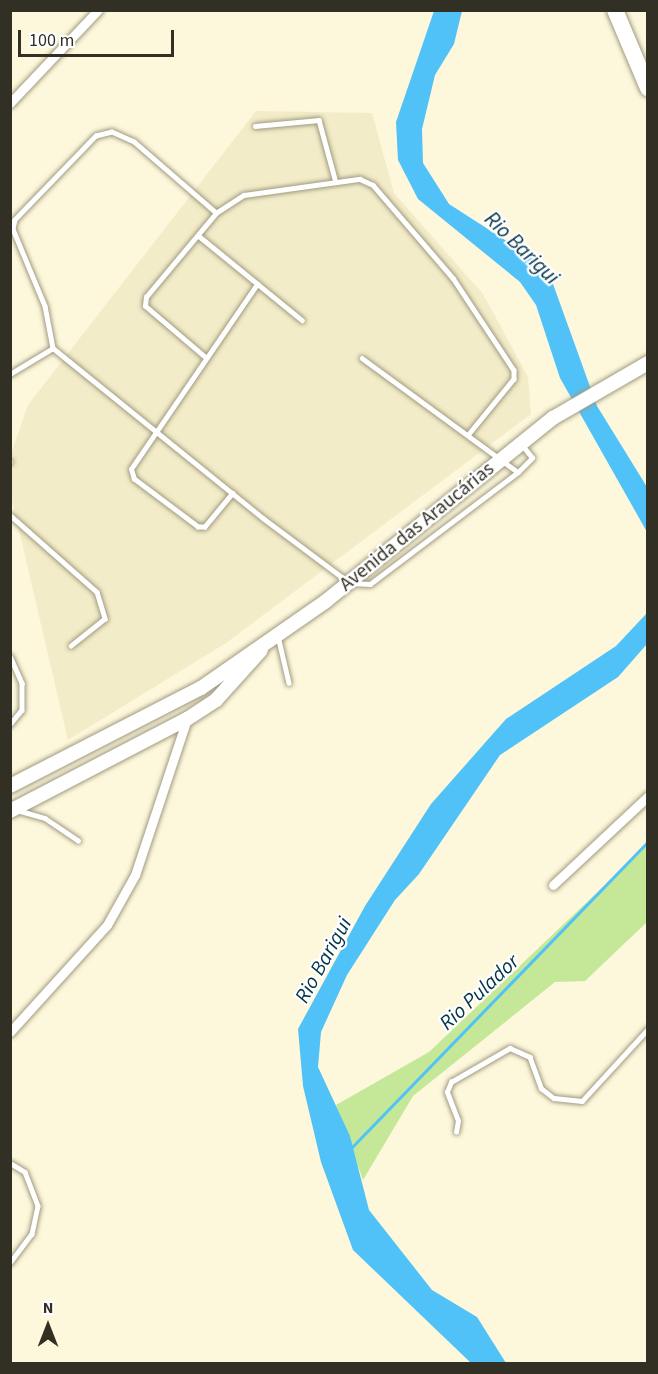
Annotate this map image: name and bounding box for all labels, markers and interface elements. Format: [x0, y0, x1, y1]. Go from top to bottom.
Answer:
scale bar [21, 18, 177, 56]
text: 100 m [29, 28, 74, 53]
water label: Rio Barigui [479, 206, 565, 290]
street label: Avenida das Araucárias [335, 457, 499, 597]
water label: Rio Barigui [289, 913, 357, 1007]
water label: Rio Pulador [434, 949, 524, 1035]
north arrow [18, 1296, 78, 1356]
text: N [43, 1297, 53, 1319]

